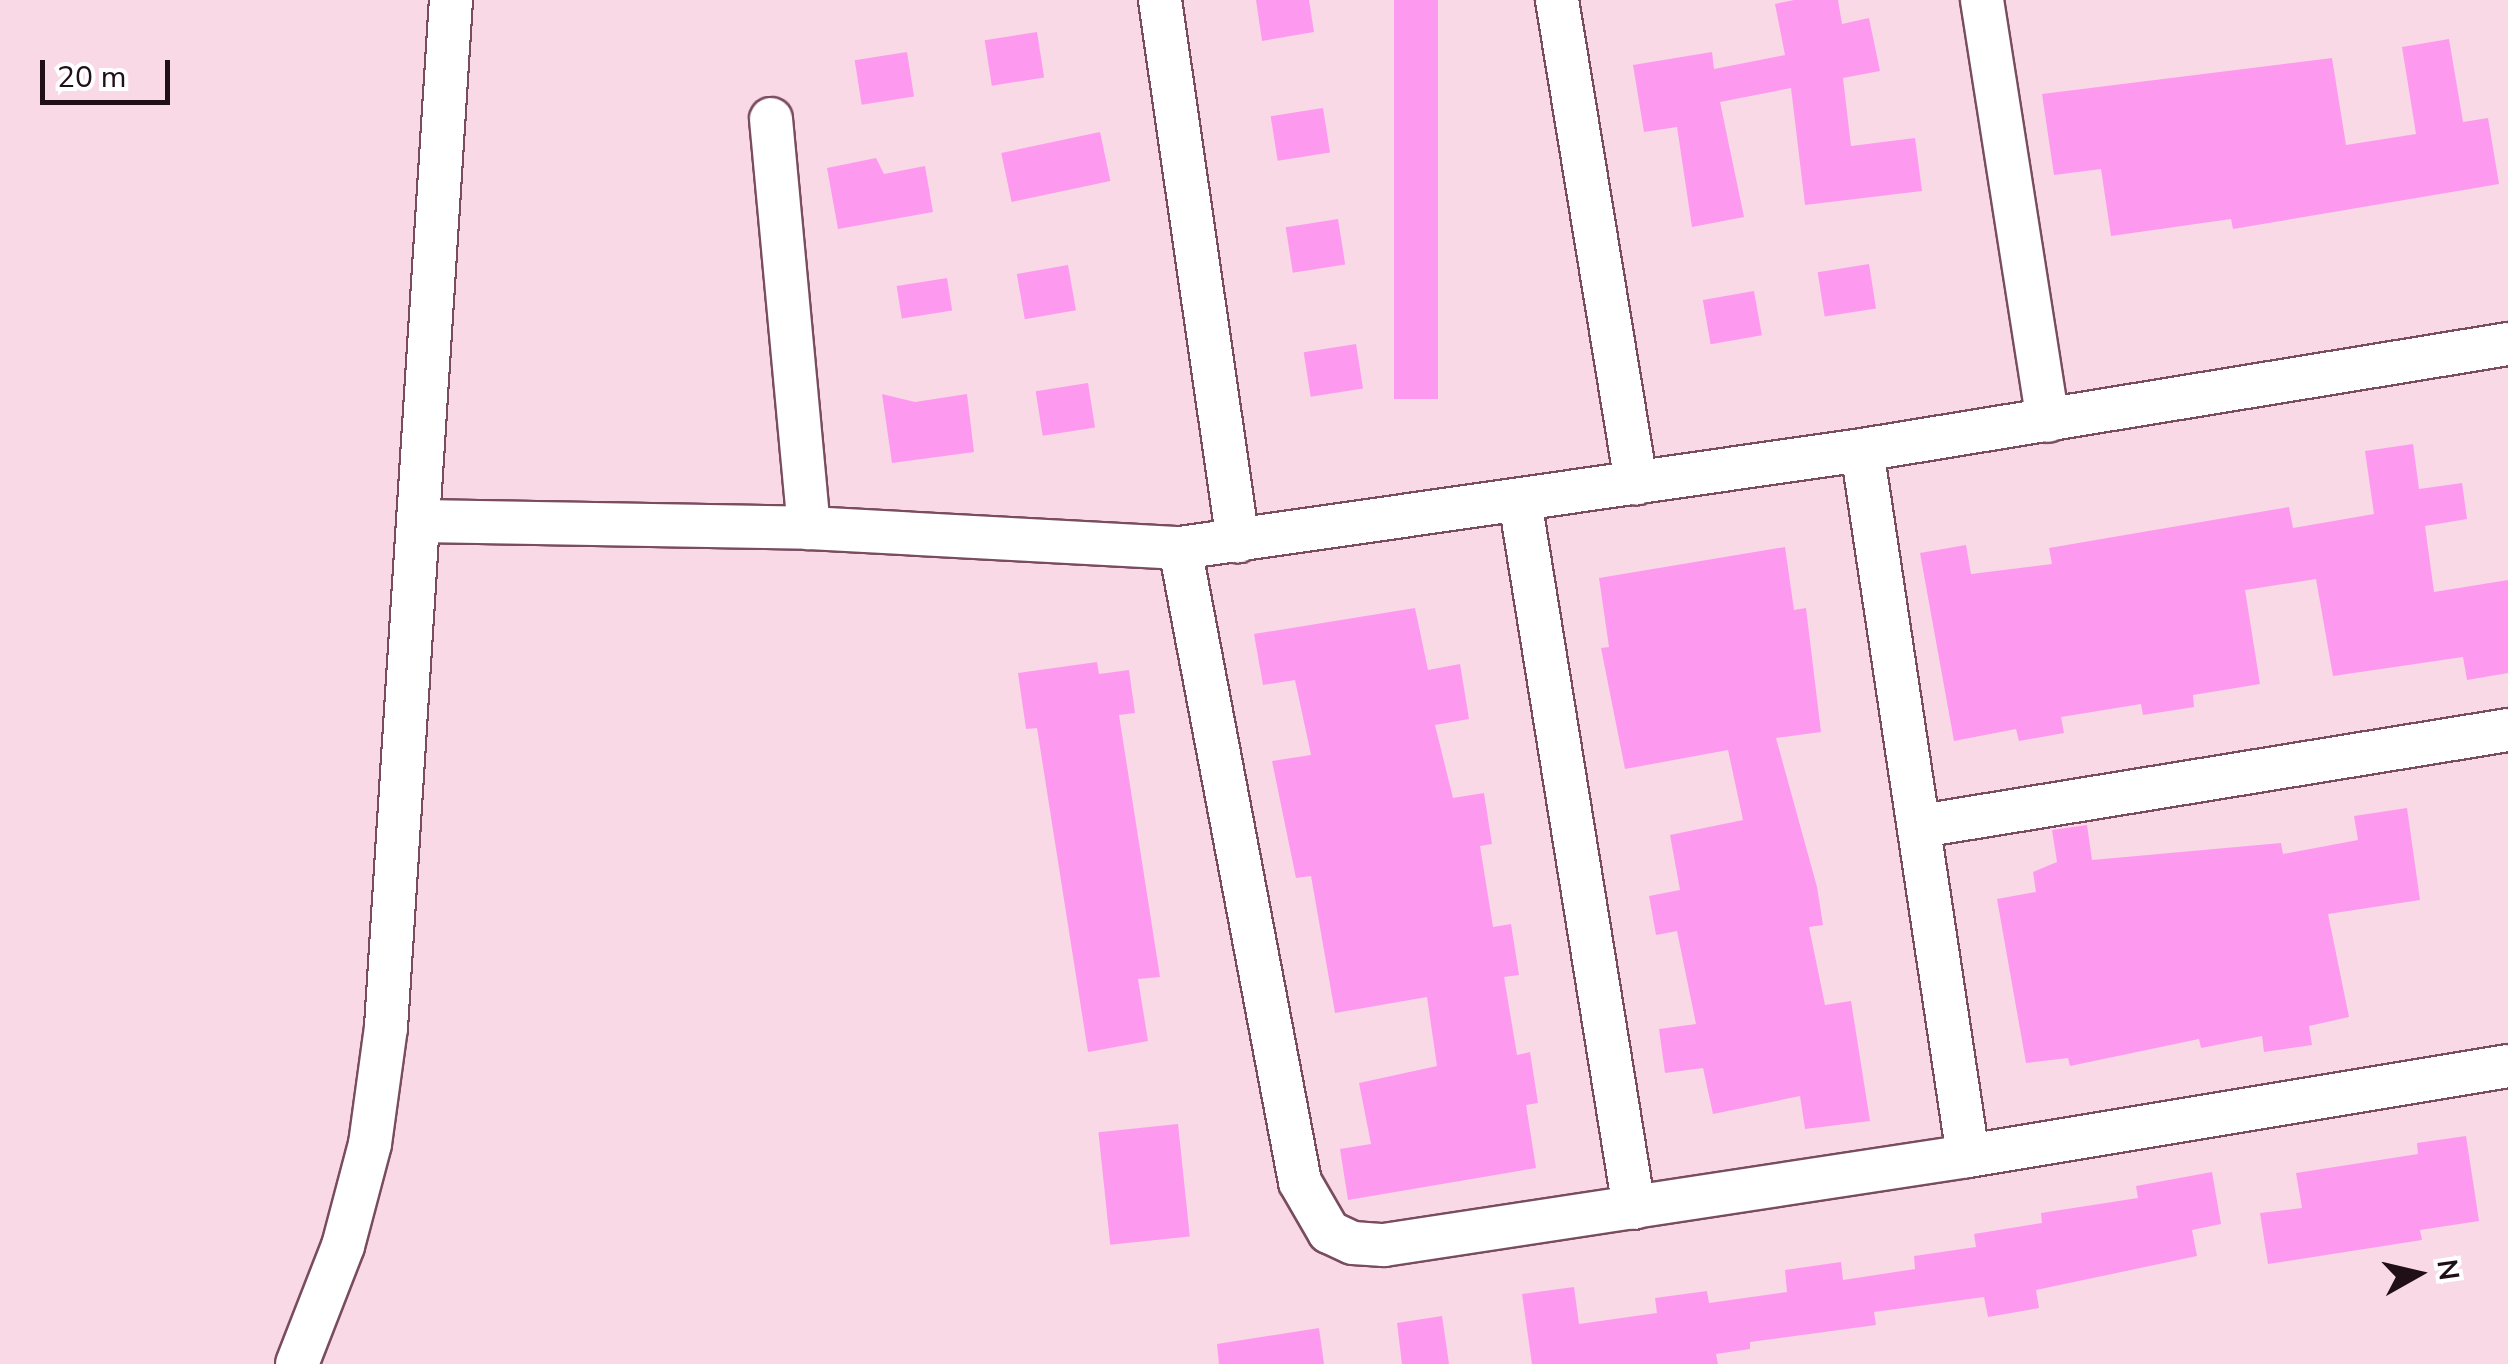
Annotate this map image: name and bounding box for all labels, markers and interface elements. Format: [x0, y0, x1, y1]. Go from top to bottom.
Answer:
scale bar [45, 40, 175, 102]
text: 20 m [57, 57, 126, 98]
north arrow [2368, 1224, 2468, 1324]
text: N [2427, 1257, 2468, 1283]

